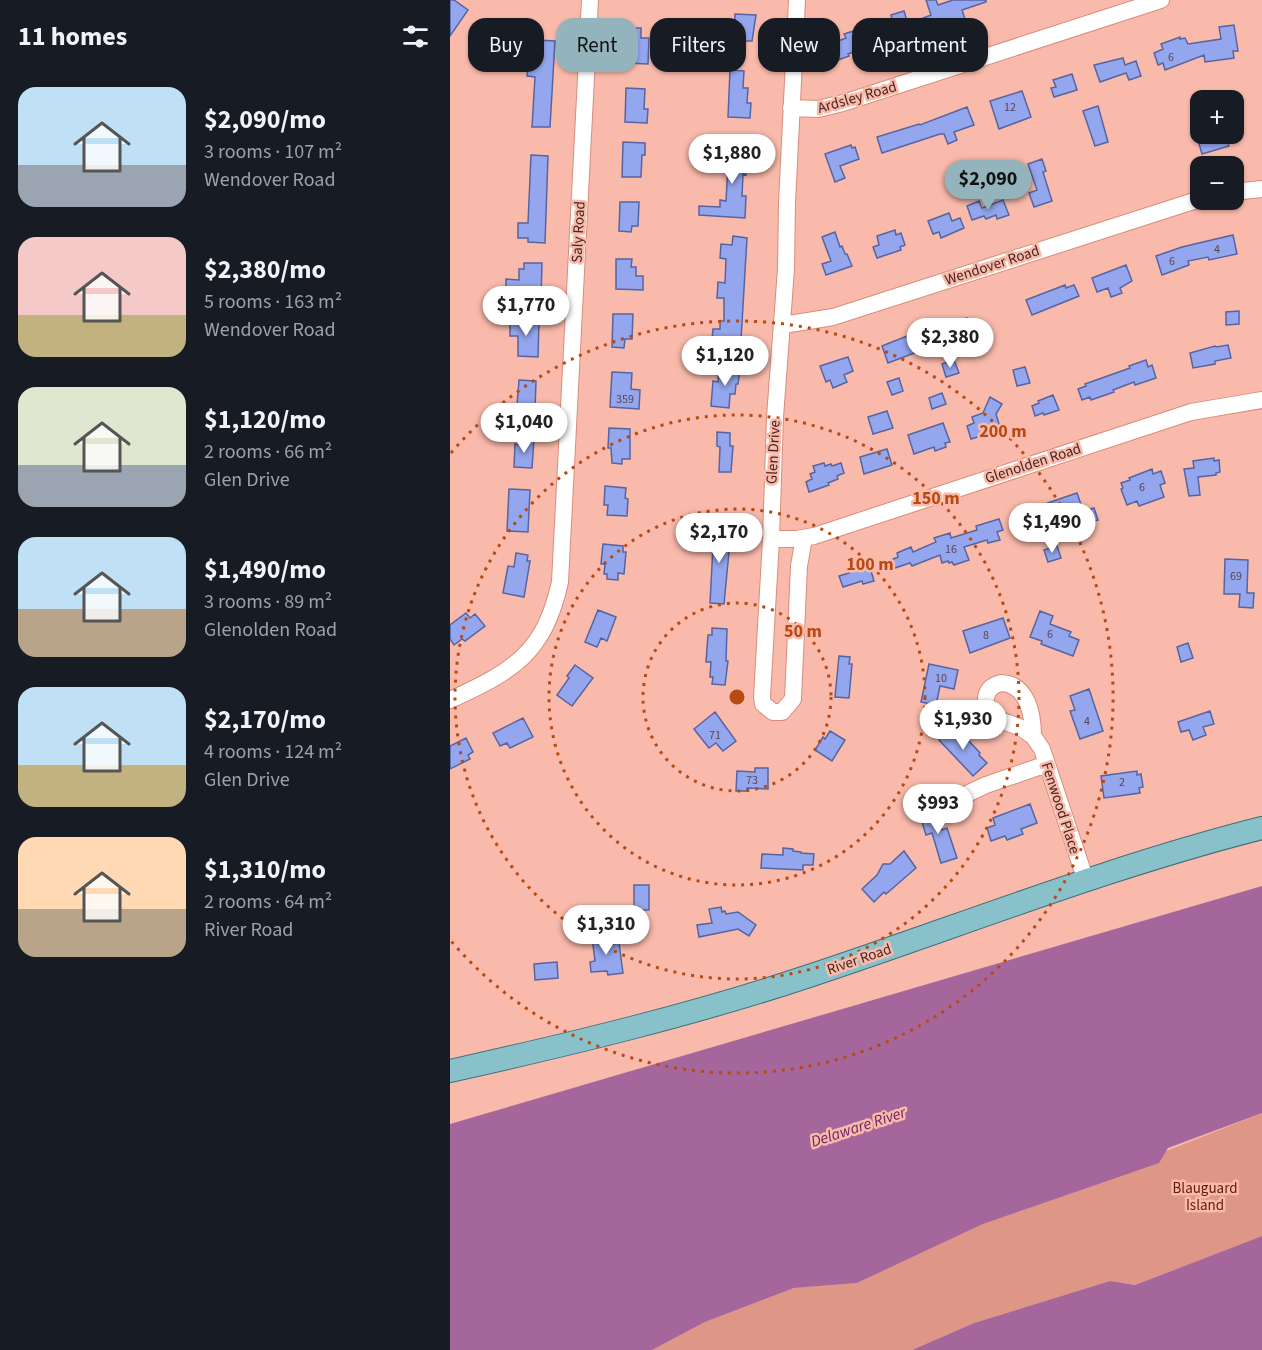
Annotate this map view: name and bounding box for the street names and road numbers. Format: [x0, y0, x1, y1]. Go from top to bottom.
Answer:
street label: Ardsley Road [815, 76, 899, 119]
street label: Saly Road [566, 201, 591, 263]
street label: Wendover Road [942, 240, 1042, 291]
street label: Glen Drive [761, 419, 786, 485]
street label: Glenolden Road [982, 438, 1084, 489]
street label: Fenwood Place [1036, 760, 1085, 857]
street label: River Road [824, 939, 894, 980]

